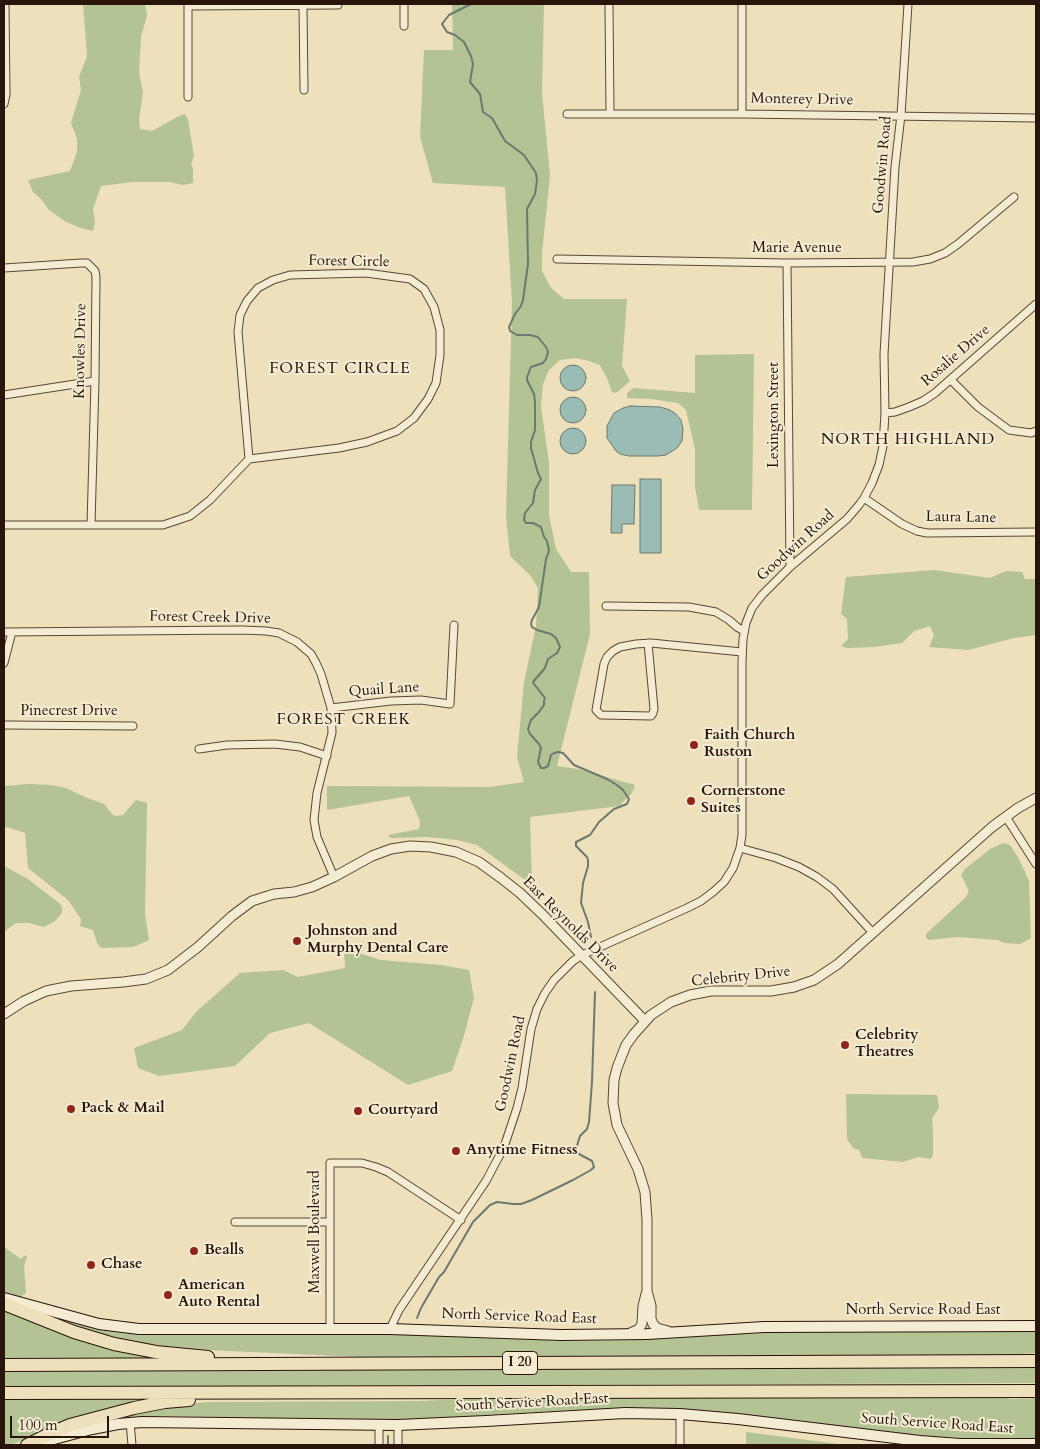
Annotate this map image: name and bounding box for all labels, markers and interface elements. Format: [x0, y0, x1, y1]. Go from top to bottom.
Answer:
street label: Monterey Drive [750, 90, 854, 110]
street label: Goodwin Road [870, 115, 896, 215]
street label: Marie Avenue [752, 240, 842, 258]
street label: Forest Circle [308, 252, 390, 272]
street label: Knowles Drive [71, 303, 91, 399]
street label: Rosalie Drive [918, 321, 994, 391]
district label: FOREST CIRCLE [268, 359, 412, 379]
street label: Lexington Street [766, 362, 784, 468]
district label: NORTH HIGHLAND [819, 430, 997, 450]
street label: Goodwin Road [754, 507, 838, 585]
street label: Laura Lane [926, 508, 996, 528]
street label: Forest Creek Drive [149, 608, 271, 628]
street label: Quail Lane [348, 679, 420, 701]
street label: Pinecrest Drive [20, 703, 118, 721]
district label: FOREST CREEK [275, 710, 413, 730]
place label: Faith Church Ruston [704, 727, 795, 762]
marker: Faith Church Ruston [688, 739, 700, 751]
place label: Cornerstone Suites [701, 783, 786, 818]
marker: Cornerstone Suites [685, 795, 697, 807]
street label: East Reynolds Drive [518, 873, 622, 977]
place label: Johnston and Murphy Dental Care [307, 923, 449, 958]
marker: Johnston and Murphy Dental Care [291, 935, 303, 947]
street label: Celebrity Drive [691, 963, 791, 991]
street label: Goodwin Road [492, 1014, 530, 1114]
place label: Celebrity Theatres [855, 1027, 919, 1062]
marker: Celebrity Theatres [839, 1039, 851, 1051]
place label: Pack & Mail [81, 1100, 165, 1118]
place label: Courtyard [368, 1102, 438, 1120]
marker: Pack & Mail [65, 1103, 77, 1115]
marker: Courtyard [352, 1105, 364, 1117]
place label: Anytime Fitness [466, 1142, 578, 1160]
marker: Anytime Fitness [450, 1145, 462, 1157]
street label: Maxwell Boulevard [307, 1170, 325, 1294]
place label: Bealls [204, 1242, 244, 1260]
marker: Bealls [188, 1245, 200, 1257]
place label: Chase [101, 1256, 142, 1274]
marker: Chase [85, 1259, 97, 1271]
place label: American Auto Rental [178, 1277, 260, 1312]
marker: American Auto Rental [162, 1289, 174, 1301]
street label: North Service Road East [845, 1302, 1001, 1320]
street label: North Service Road East [441, 1305, 597, 1329]
road number: I 20 [502, 1352, 538, 1375]
street label: South Service Road East [455, 1390, 609, 1416]
scale bar [12, 1406, 111, 1438]
street label: South Service Road East [860, 1410, 1014, 1438]
text: 100 m [18, 1415, 58, 1435]

